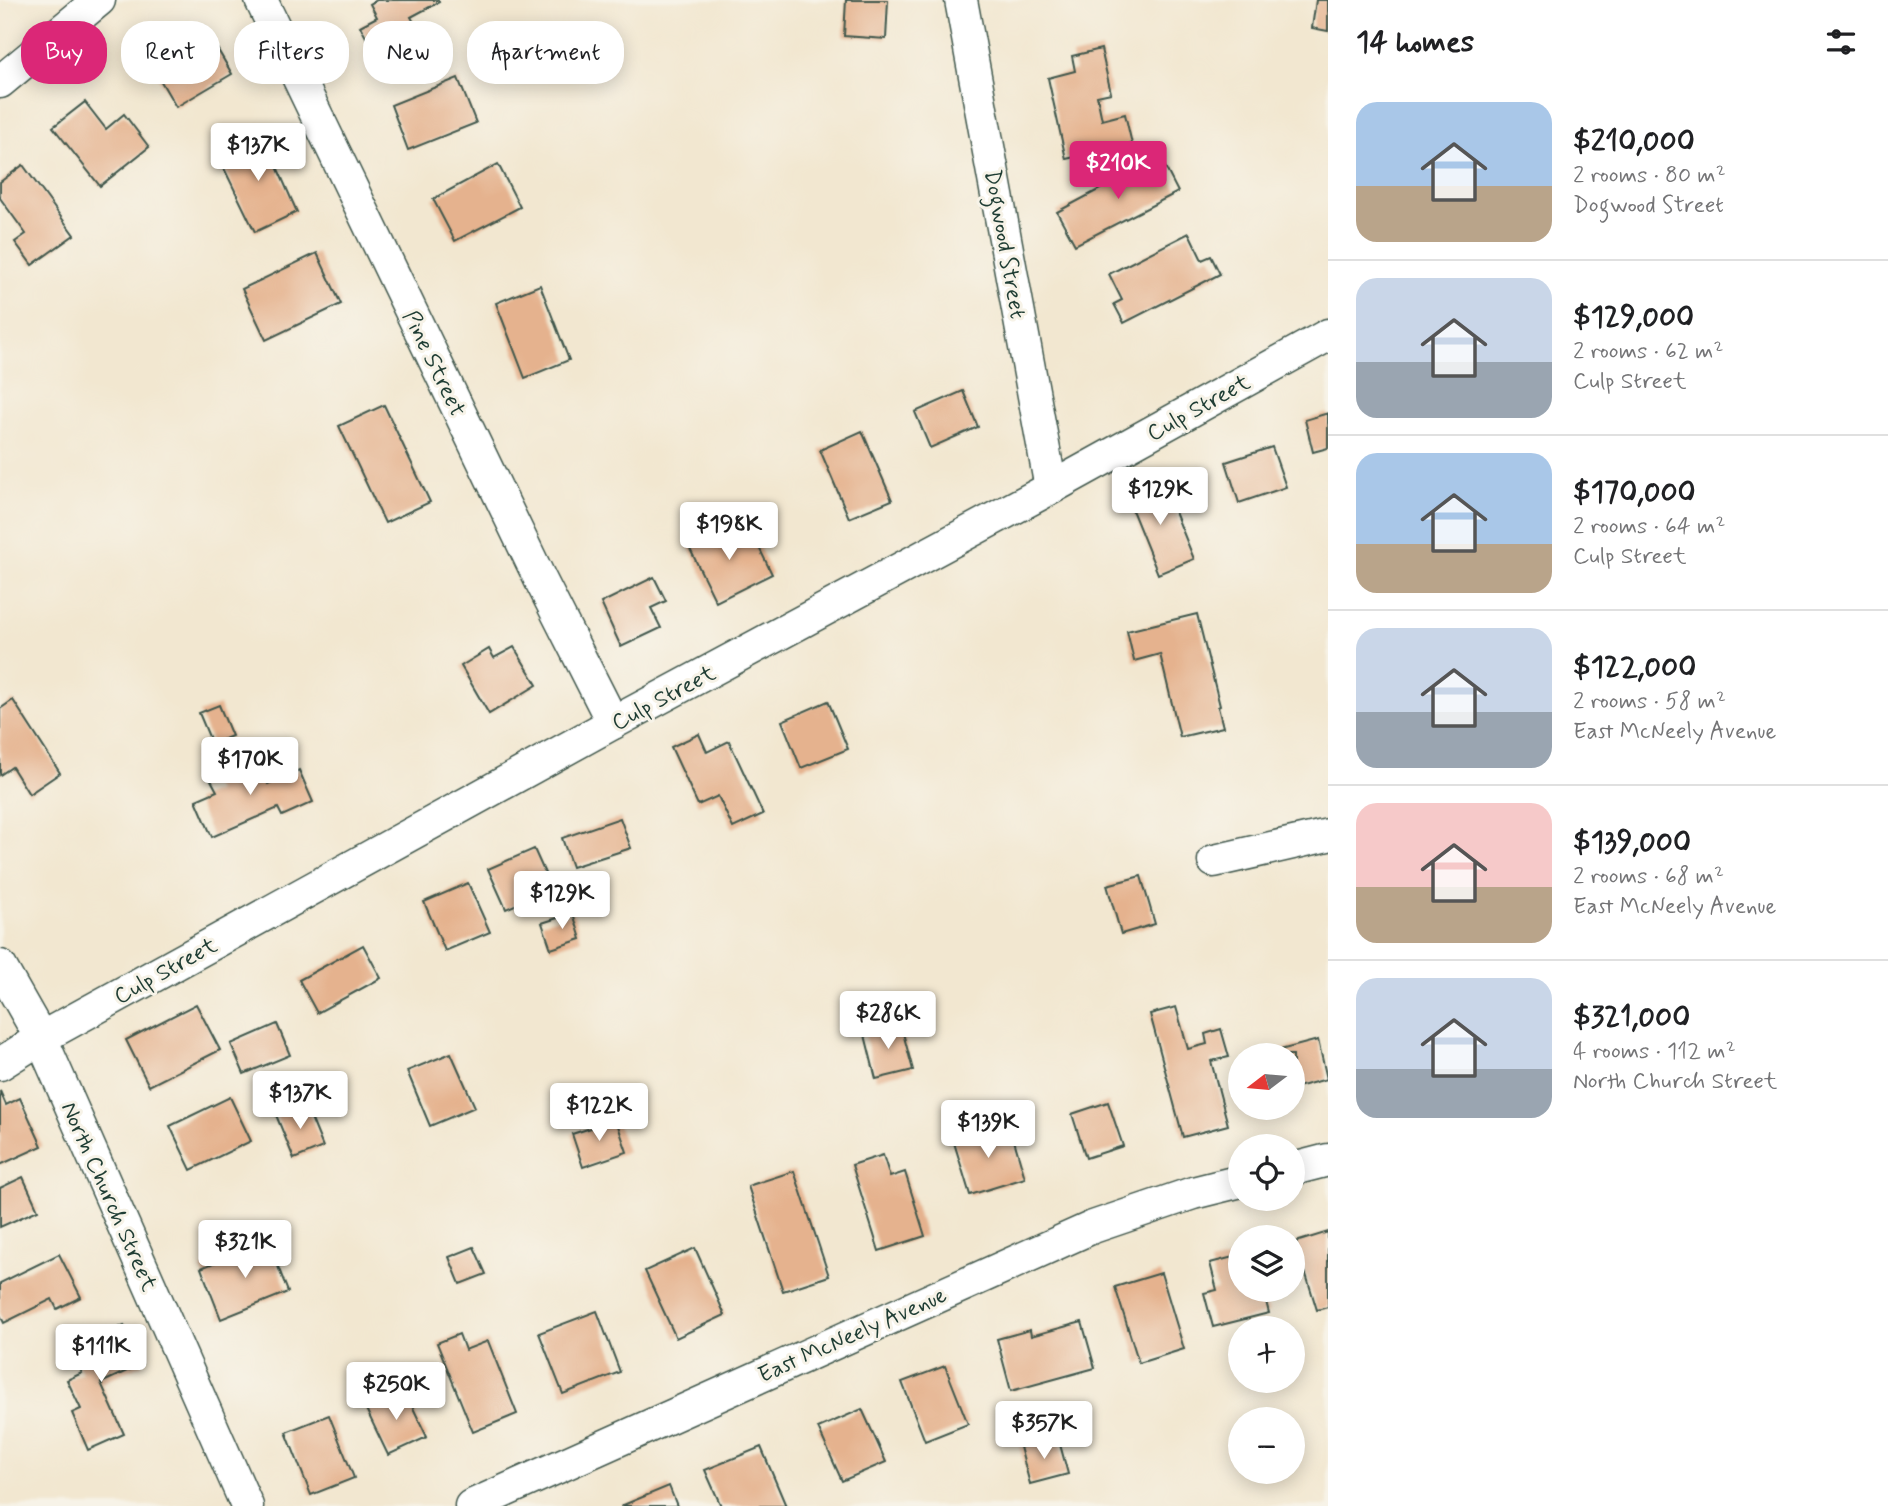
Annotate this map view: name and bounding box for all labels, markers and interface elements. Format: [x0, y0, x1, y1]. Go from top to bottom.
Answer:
chip: Buy [21, 21, 107, 84]
chip: Rent [121, 21, 220, 84]
chip: Filters [234, 21, 349, 84]
chip: New [363, 21, 453, 84]
chip: Apartment [467, 21, 624, 84]
text: 14 homes [1356, 23, 1474, 62]
icon: filters [1822, 23, 1860, 61]
text: $210,000 [1573, 122, 1695, 161]
pin: $137K [209, 124, 307, 183]
icon: home [1412, 130, 1496, 214]
text: $137K [227, 131, 289, 161]
pin: $210K [1069, 142, 1167, 201]
text: $210K [1086, 149, 1150, 179]
text: 2 rooms · 80 m² [1573, 161, 1726, 191]
street label: Dogwood Street [974, 167, 1032, 322]
text: Dogwood Street [1573, 191, 1724, 221]
text: $129,000 [1573, 298, 1694, 337]
street label: Pine Street [395, 306, 472, 422]
icon: home [1412, 306, 1496, 390]
text: 2 rooms · 62 m² [1573, 337, 1724, 367]
text: Culp Street [1573, 367, 1686, 397]
street label: Culp Street [1142, 368, 1256, 449]
pin: $129K [1111, 468, 1209, 527]
text: $170,000 [1573, 473, 1696, 512]
text: $129K [1128, 475, 1192, 505]
icon: home [1412, 481, 1496, 565]
pin: $198K [680, 503, 778, 562]
text: $198K [696, 510, 762, 540]
text: 2 rooms · 64 m² [1573, 512, 1725, 542]
text: Culp Street [1573, 542, 1686, 572]
text: $122,000 [1573, 648, 1696, 687]
icon: home [1412, 656, 1496, 740]
street label: Culp Street [607, 659, 721, 739]
text: 2 rooms · 58 m² [1573, 687, 1726, 717]
text: East McNeely Avenue [1573, 717, 1776, 747]
pin: $170K [201, 738, 299, 797]
text: $170K [217, 745, 283, 775]
text: $139,000 [1573, 823, 1691, 862]
icon: home [1412, 831, 1496, 915]
text: 2 rooms · 68 m² [1573, 862, 1724, 892]
pin: $129K [513, 872, 611, 931]
text: $129K [530, 879, 594, 909]
text: East McNeely Avenue [1573, 892, 1776, 922]
street label: Culp Street [109, 931, 223, 1012]
pin: $286K [839, 992, 937, 1051]
text: $321,000 [1573, 998, 1690, 1037]
text: $286K [856, 999, 920, 1029]
icon: home [1412, 1006, 1496, 1090]
text: 4 rooms · 112 m² [1573, 1037, 1736, 1067]
north arrow [1228, 1043, 1306, 1120]
map controls [1228, 1043, 1305, 1484]
text: North Church Street [1573, 1067, 1777, 1097]
pin: $137K [251, 1072, 349, 1131]
text: $137K [269, 1079, 331, 1109]
pin: $122K [550, 1084, 648, 1143]
text: $122K [566, 1091, 632, 1121]
street label: North Church Street [53, 1097, 164, 1297]
pin: $139K [939, 1100, 1037, 1160]
text: $139K [957, 1108, 1019, 1138]
button: locate [1228, 1134, 1305, 1211]
pin: $321K [196, 1220, 294, 1280]
button: layers [1228, 1225, 1305, 1302]
text: $321K [214, 1228, 276, 1258]
street label: East McNeely Avenue [754, 1281, 952, 1391]
button: + [1228, 1316, 1305, 1393]
pin: $111K [52, 1324, 150, 1384]
text: $111K [72, 1332, 130, 1362]
pin: $250K [347, 1362, 445, 1422]
text: $250K [362, 1370, 430, 1400]
pin: $357K [995, 1402, 1093, 1461]
button: − [1228, 1407, 1305, 1484]
text: $357K [1011, 1409, 1077, 1439]

